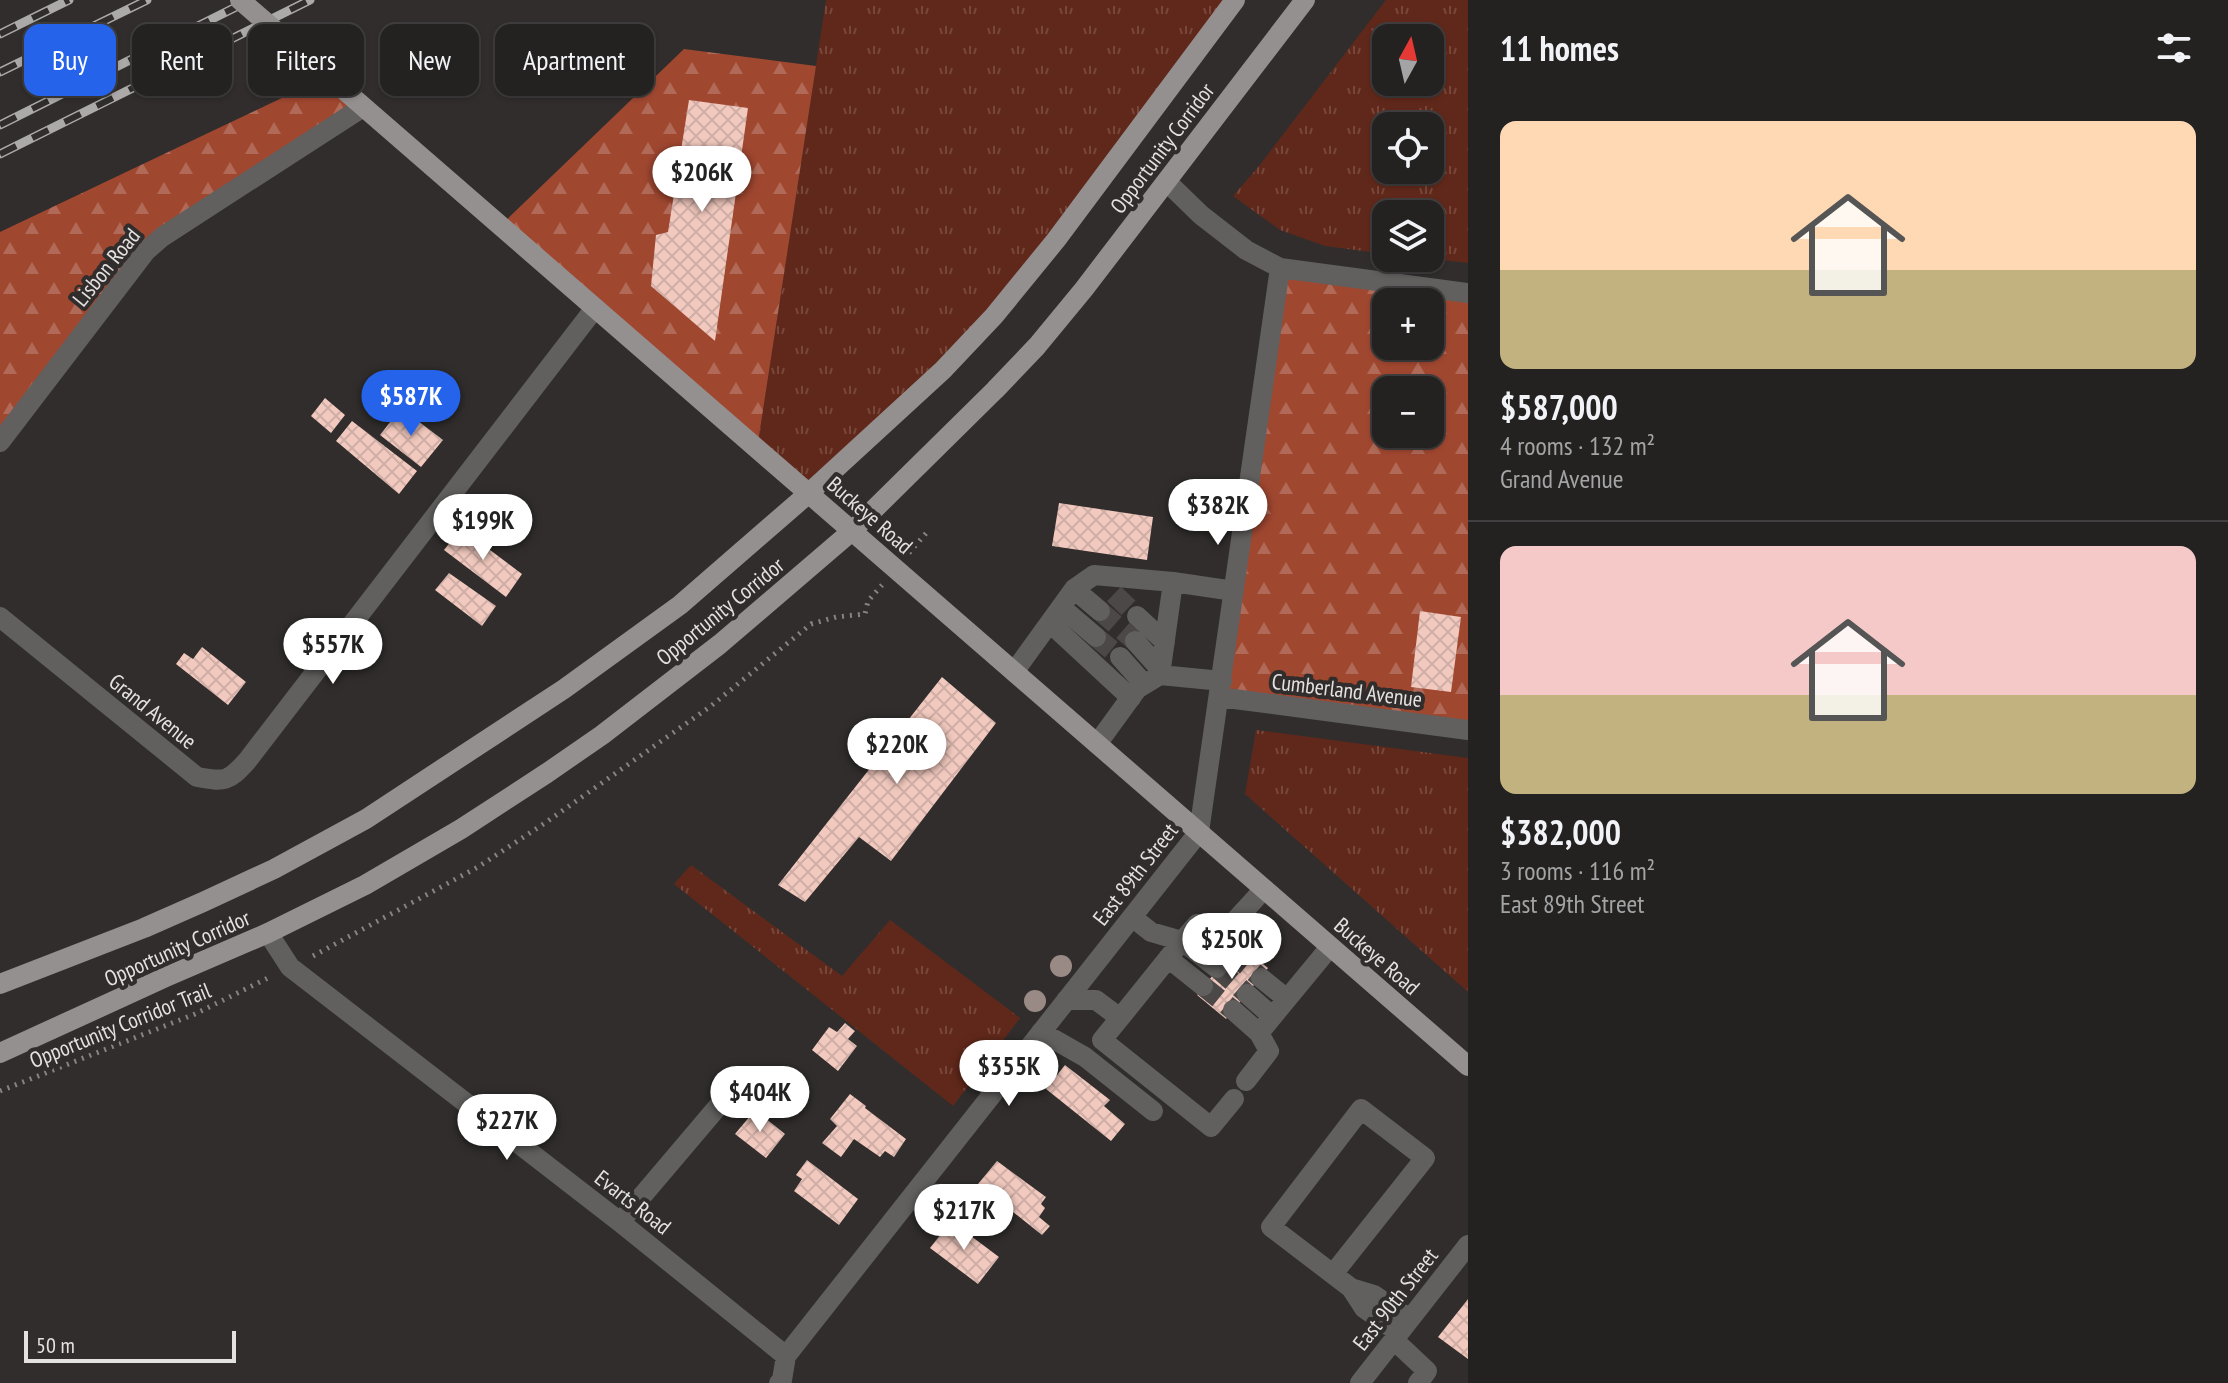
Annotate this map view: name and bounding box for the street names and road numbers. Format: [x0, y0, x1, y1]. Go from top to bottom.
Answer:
street label: Opportunity Corridor [1104, 77, 1220, 219]
street label: Lisbon Road [66, 222, 146, 312]
street label: Buckeye Road [821, 470, 919, 560]
street label: Opportunity Corridor [650, 551, 790, 671]
street label: Grand Avenue [104, 667, 202, 755]
street label: Cumberland Avenue [1270, 667, 1424, 713]
street label: East 89th Street [1086, 817, 1184, 931]
street label: Opportunity Corridor [100, 903, 254, 993]
street label: Buckeye Road [1328, 911, 1426, 1001]
street label: Opportunity Corridor Trail [25, 976, 216, 1074]
street label: Evarts Road [589, 1164, 677, 1240]
street label: East 90th Street [1346, 1242, 1444, 1356]

